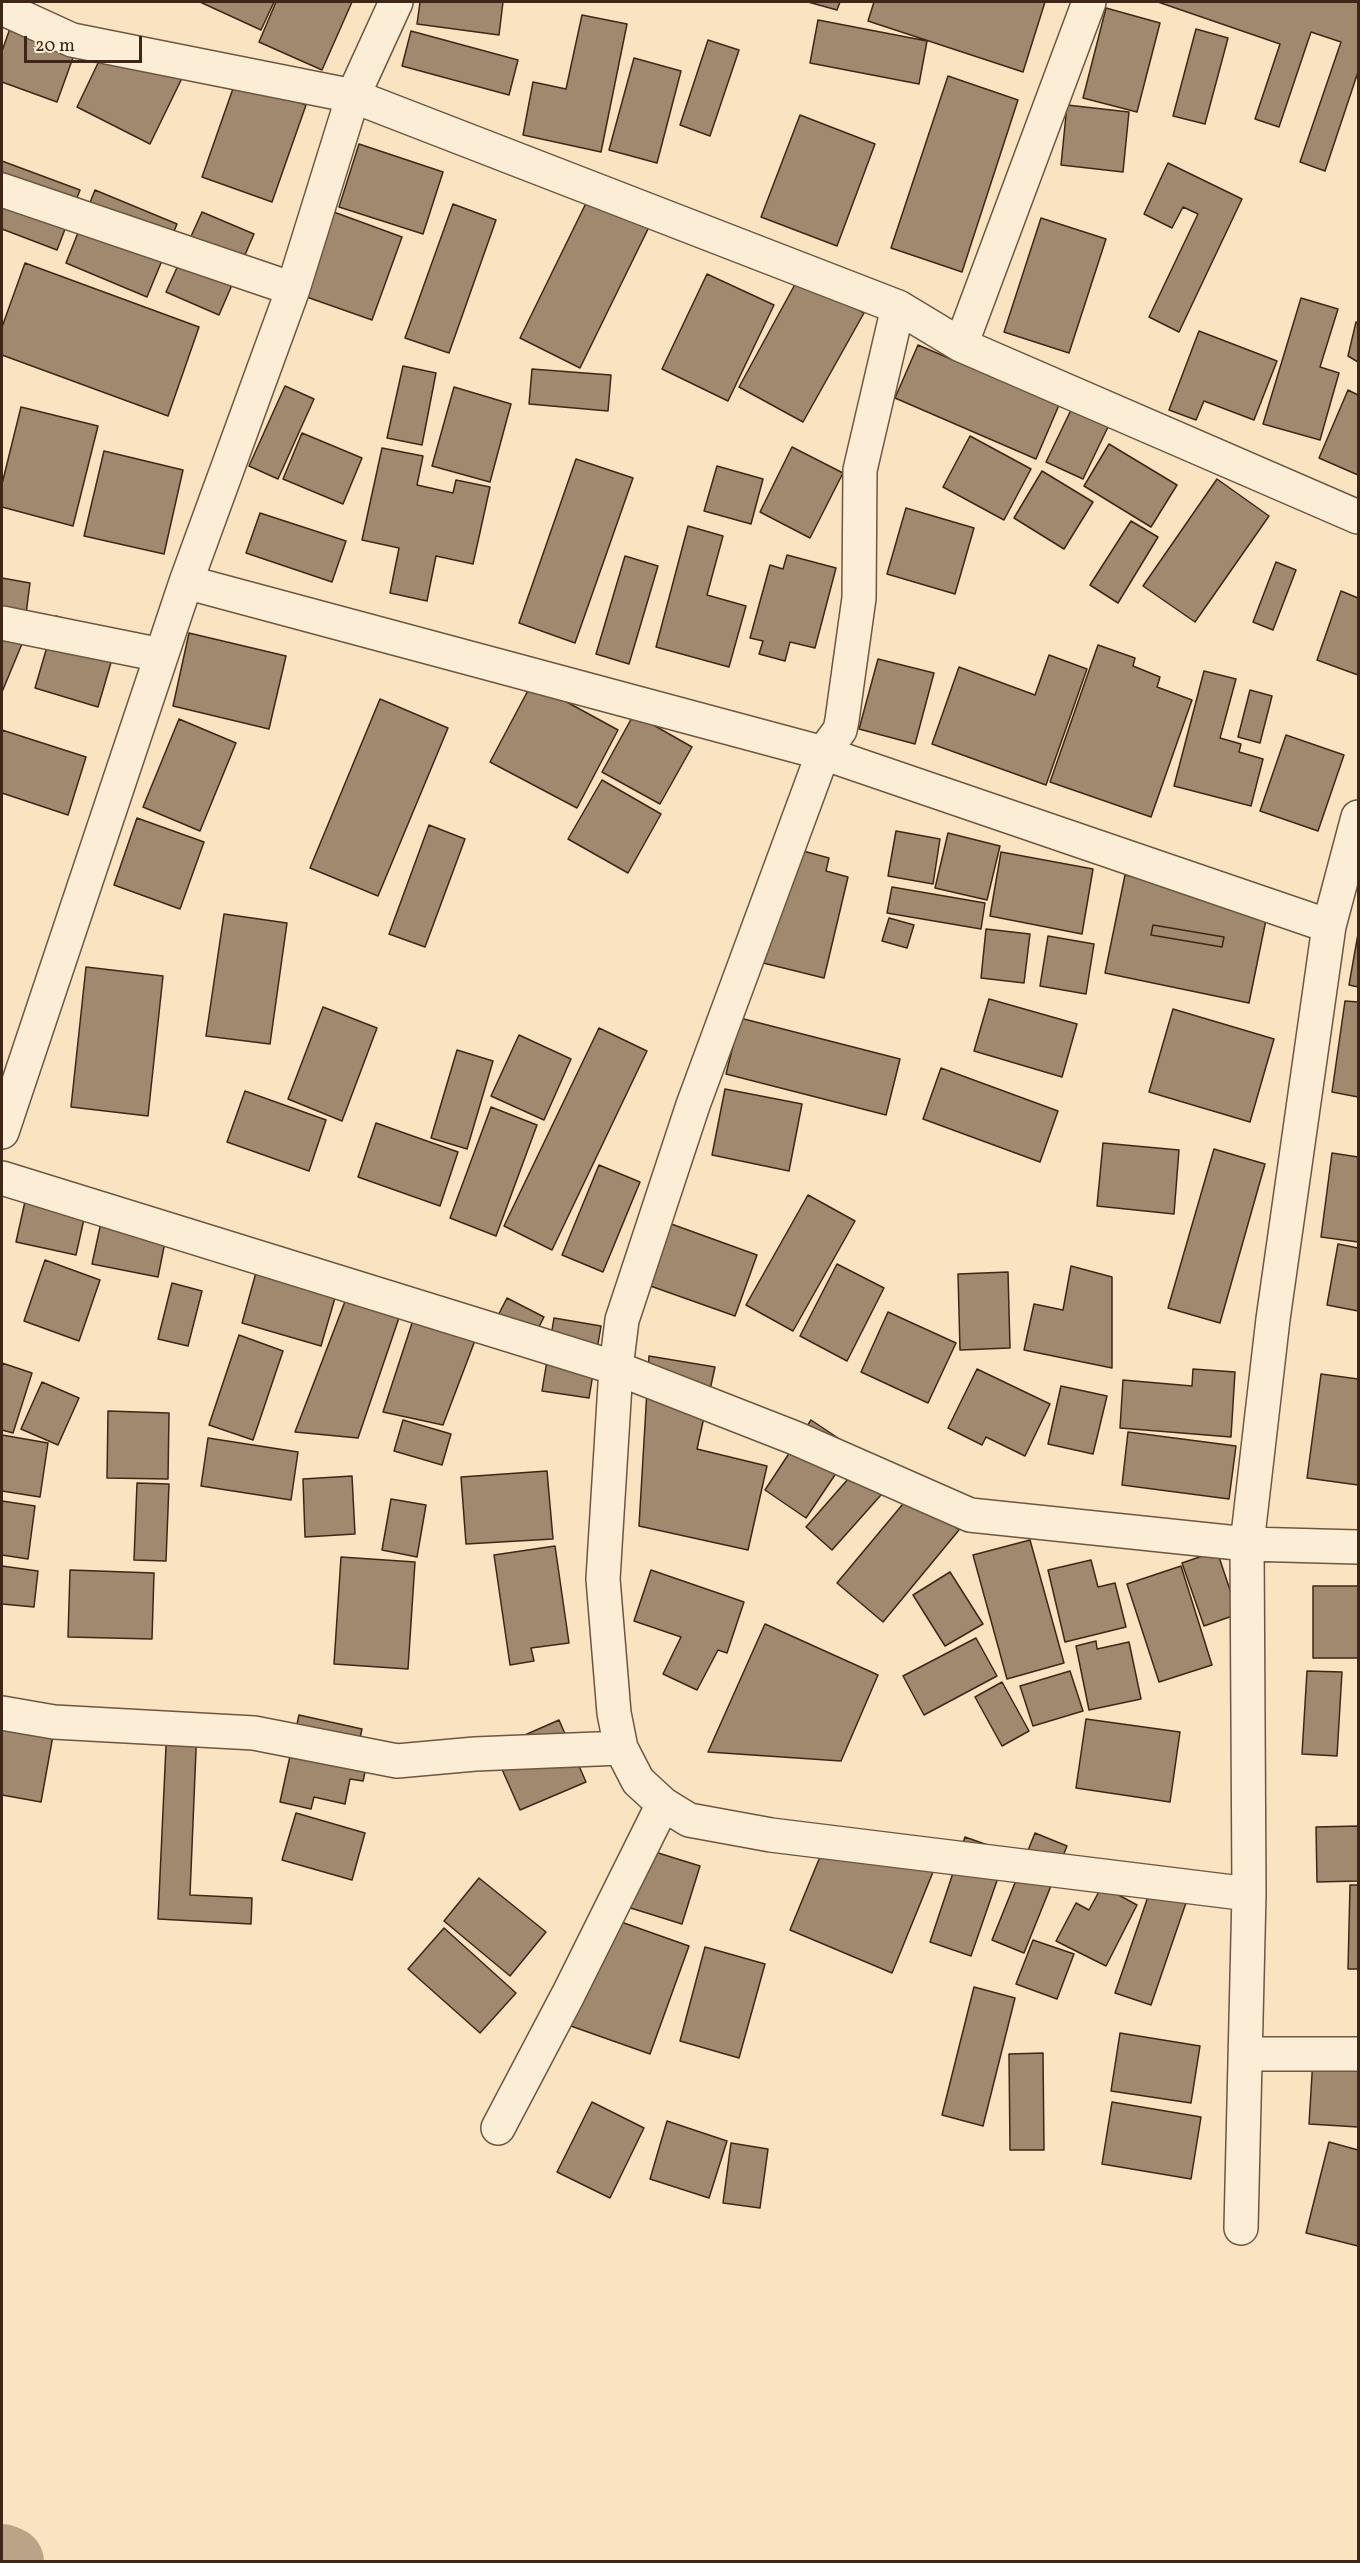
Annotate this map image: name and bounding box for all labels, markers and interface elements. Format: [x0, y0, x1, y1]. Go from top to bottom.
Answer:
scale bar [27, 24, 146, 62]
text: 20 m [35, 34, 75, 59]

